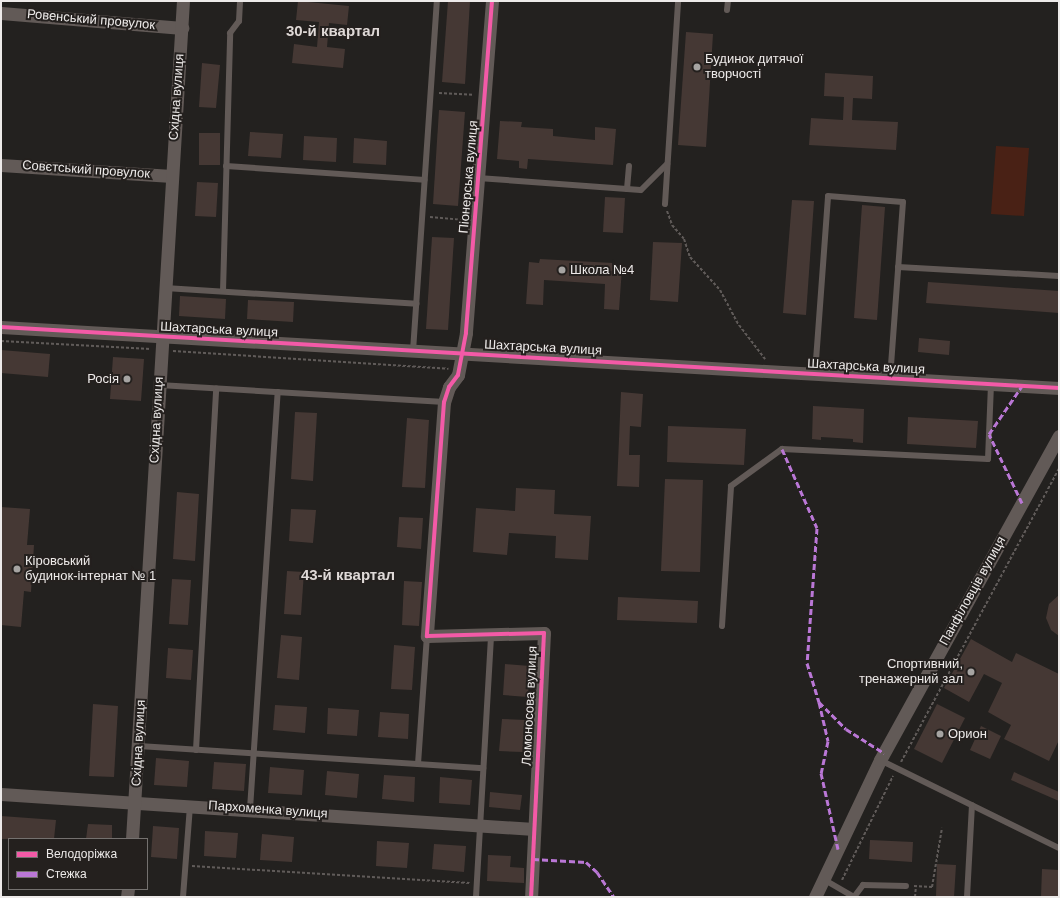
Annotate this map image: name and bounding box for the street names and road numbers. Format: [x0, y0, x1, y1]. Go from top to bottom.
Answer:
street label: Ровенський провулок [26, 7, 156, 33]
street label: Східна вулиця [166, 53, 188, 141]
street label: Піонерська вулиця [456, 120, 482, 234]
street label: Совєтський провулок [22, 158, 150, 182]
street label: Шахтарська вулиця [160, 319, 278, 341]
street label: Шахтарська вулиця [484, 337, 602, 359]
street label: Шахтарська вулиця [807, 356, 925, 378]
street label: Східна вулиця [147, 376, 167, 464]
street label: Панфіловців вулиця [937, 534, 1009, 648]
street label: Ломоносова вулиця [519, 646, 541, 766]
street label: Східна вулиця [129, 699, 149, 787]
street label: Пархоменка вулиця [208, 798, 328, 822]

